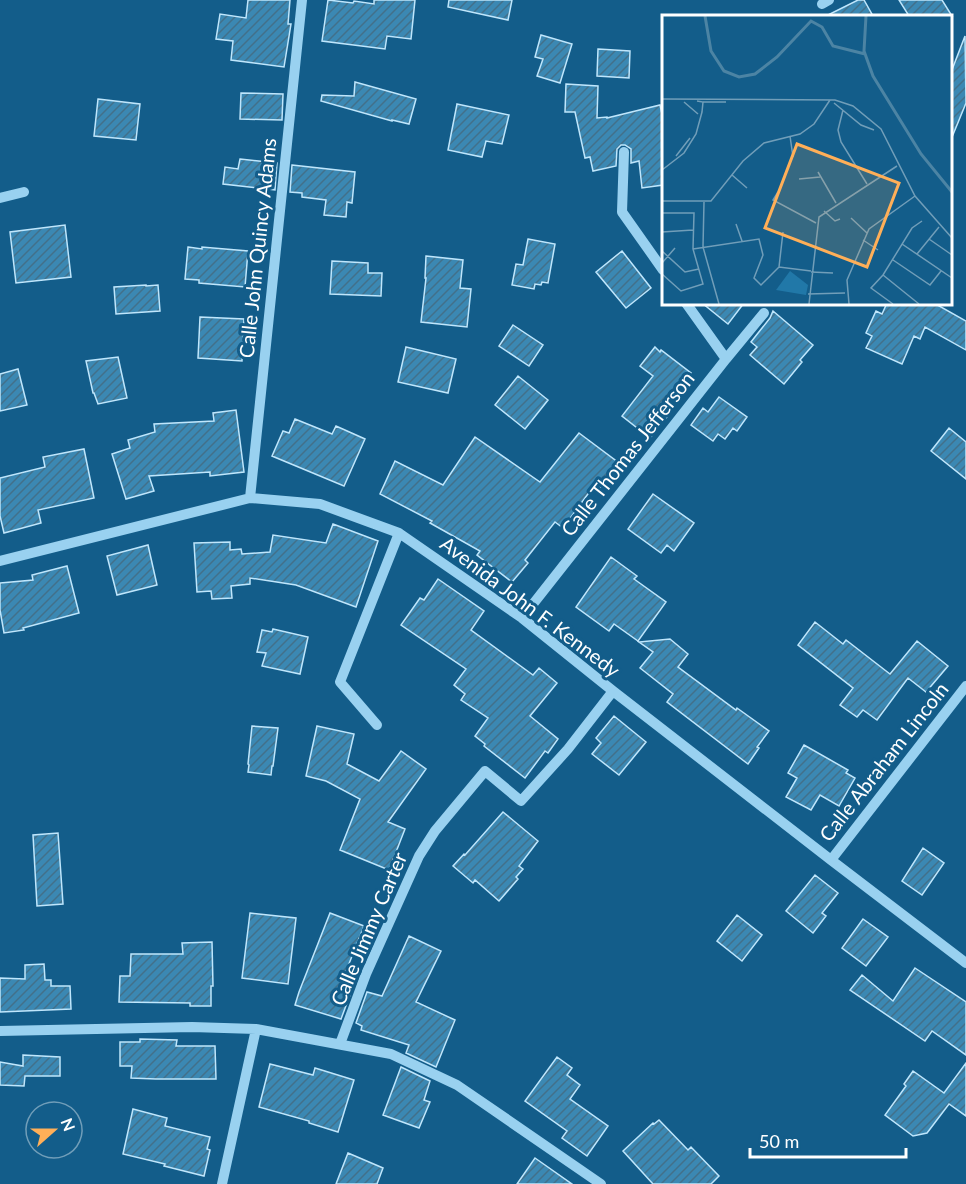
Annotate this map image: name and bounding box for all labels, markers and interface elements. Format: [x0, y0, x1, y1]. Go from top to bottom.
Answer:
inset map [662, 15, 951, 304]
street label: Calle John Quincy Adams [234, 137, 280, 359]
street label: Calle Thomas Jefferson [556, 366, 699, 540]
street label: Avenida John F. Kennedy [436, 531, 626, 682]
street label: Calle Abraham Lincoln [814, 677, 953, 846]
street label: Calle Jimmy Carter [325, 848, 411, 1009]
north arrow [24, 1100, 84, 1160]
text: N [57, 1115, 80, 1134]
scale bar [750, 1121, 906, 1159]
text: 50 m [759, 1130, 799, 1152]

